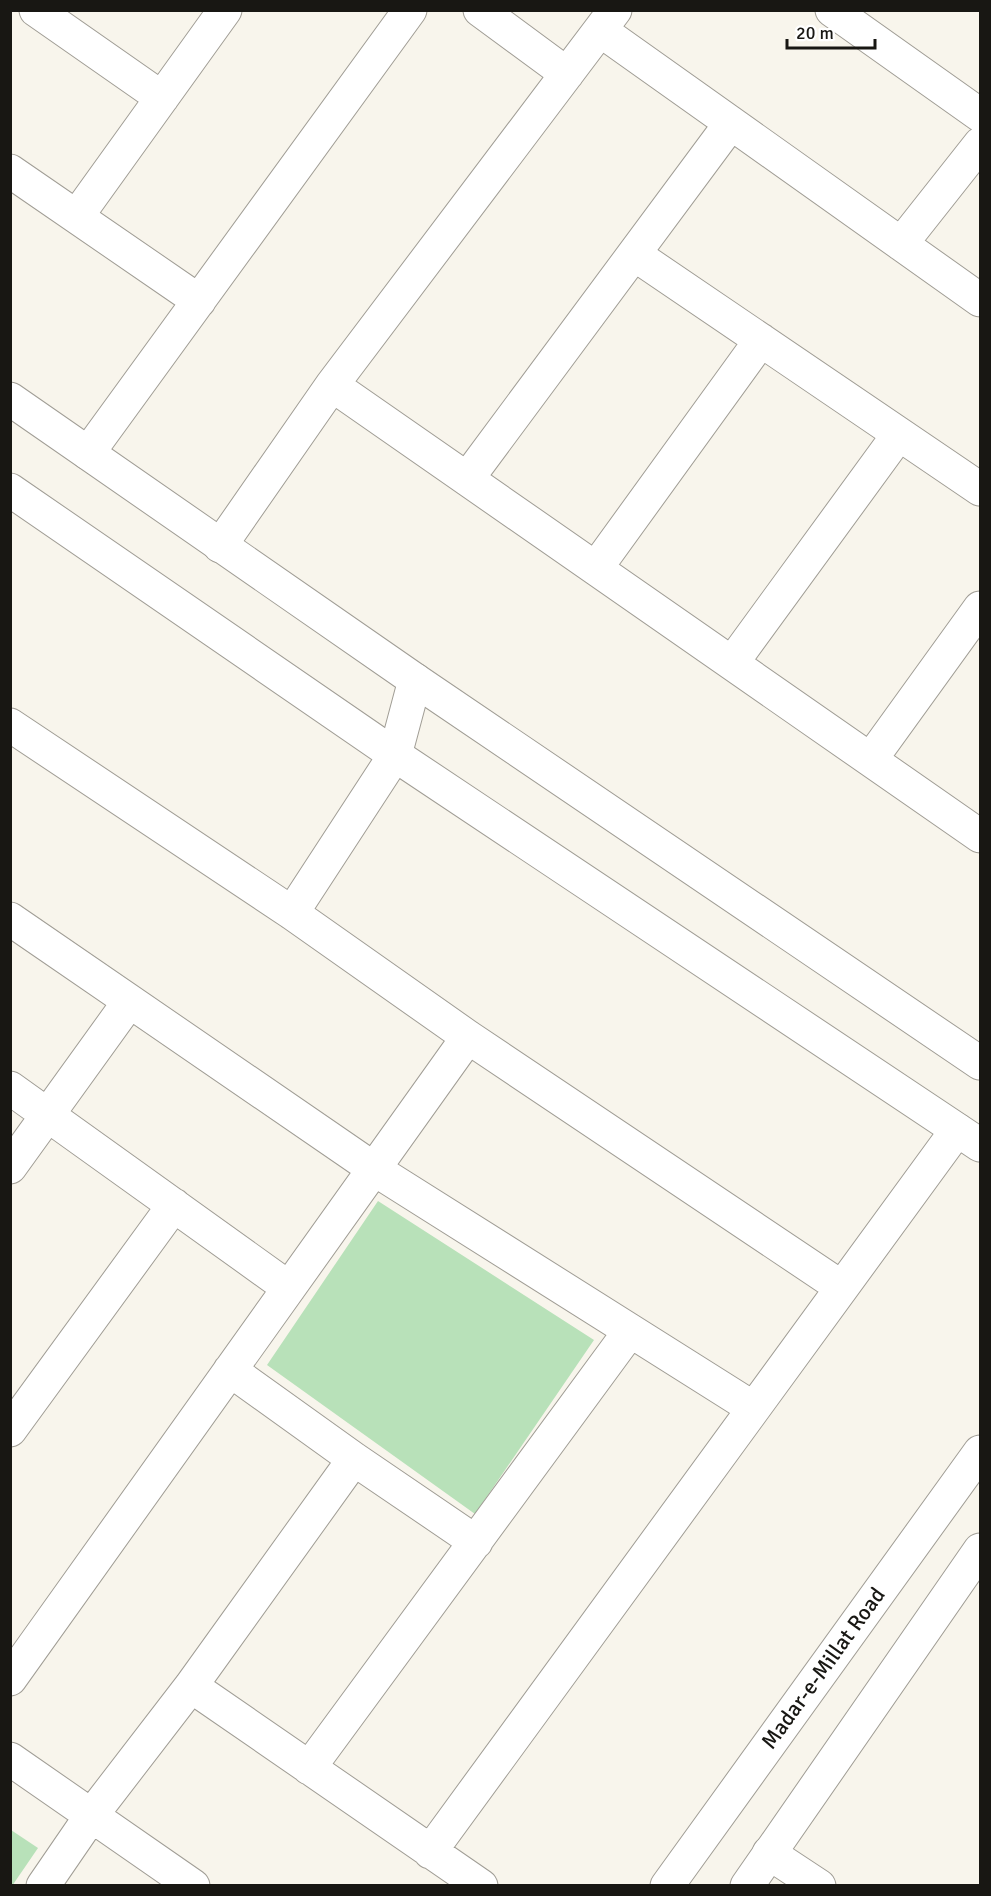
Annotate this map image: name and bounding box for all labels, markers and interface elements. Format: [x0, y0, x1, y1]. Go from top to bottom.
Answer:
scale bar [787, 12, 876, 50]
text: 20 m [796, 22, 834, 44]
street label: Madar-e-Millat Road [755, 1582, 891, 1754]

